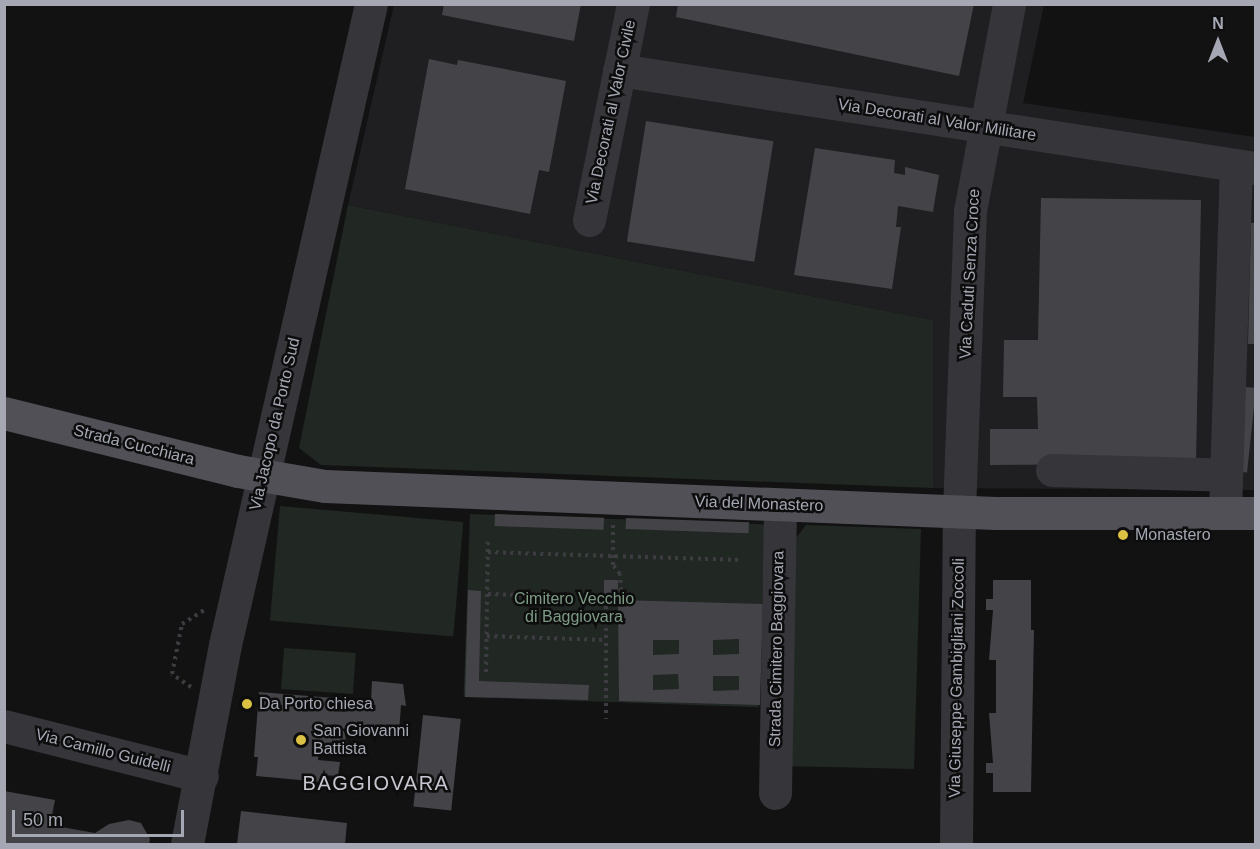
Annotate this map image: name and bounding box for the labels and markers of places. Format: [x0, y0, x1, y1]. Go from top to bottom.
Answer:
place label: Monastero [1135, 525, 1211, 545]
marker: Monastero [1116, 528, 1130, 542]
place label: Da Porto chiesa [259, 694, 373, 714]
marker: Da Porto chiesa [240, 697, 254, 711]
place label: San Giovanni Battista [313, 721, 409, 759]
marker: San Giovanni Battista [294, 733, 308, 747]

